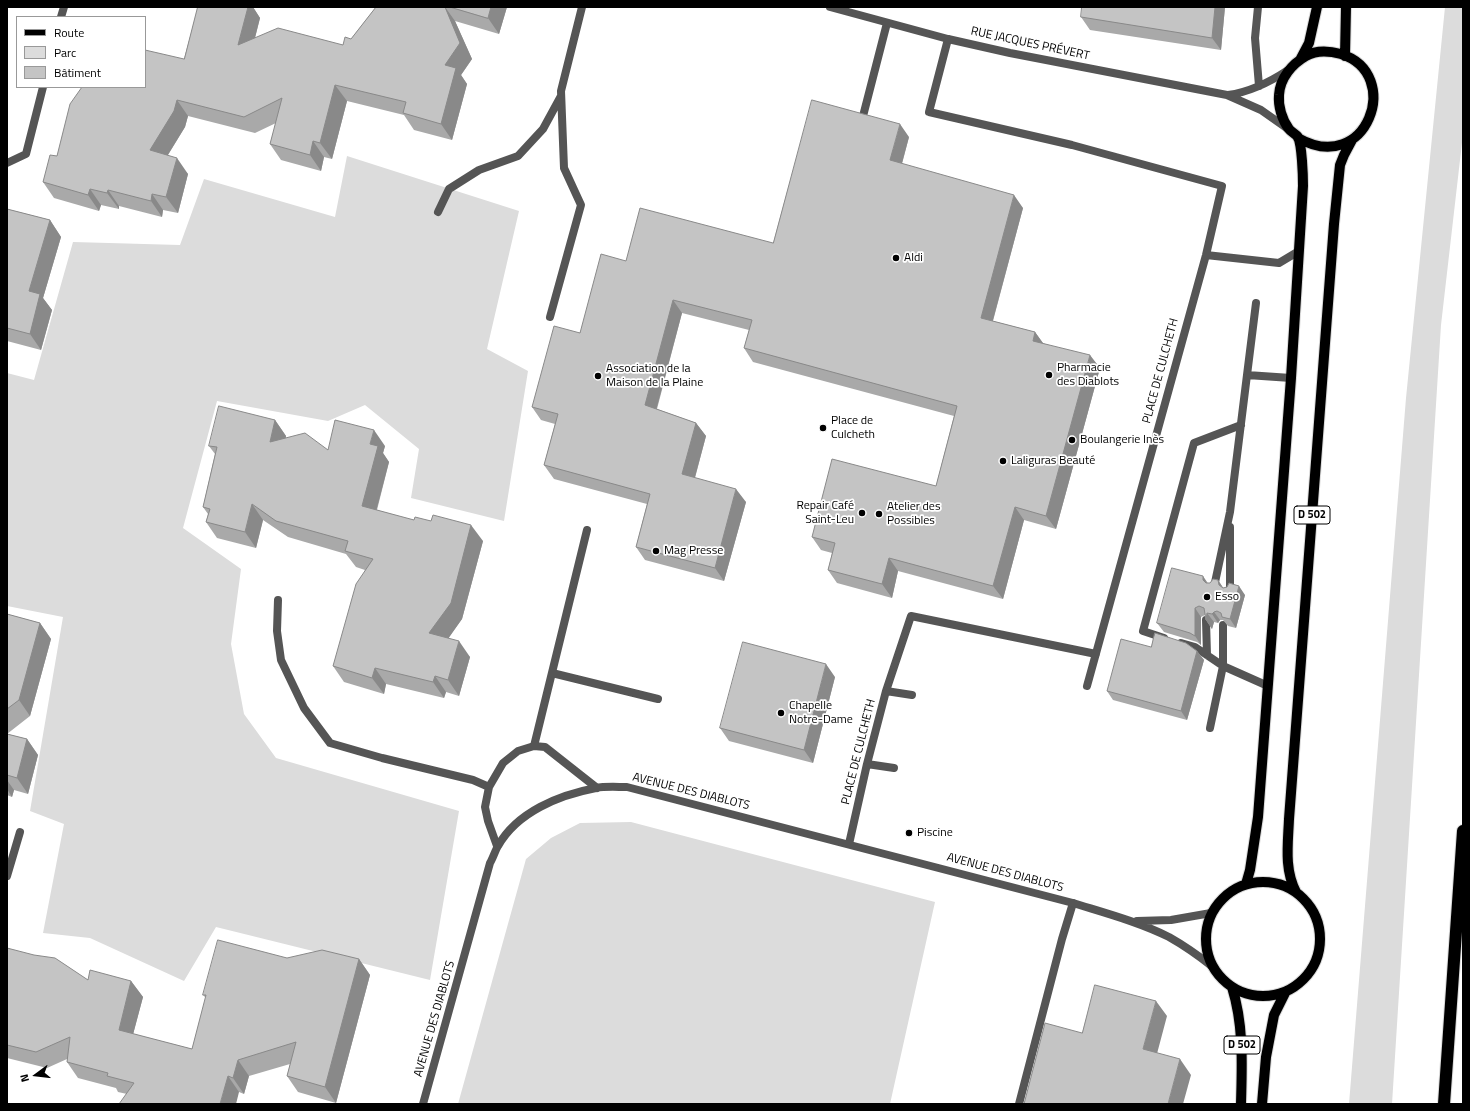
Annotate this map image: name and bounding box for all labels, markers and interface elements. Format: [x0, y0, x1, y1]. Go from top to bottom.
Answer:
legend [16, 16, 146, 88]
text: Route [54, 23, 84, 42]
street label: RUE JACQUES PRÉVERT [969, 24, 1091, 64]
text: Parc [54, 43, 76, 62]
text: Bâtiment [54, 63, 101, 82]
place label: Aldi [904, 251, 923, 265]
marker: Aldi [891, 253, 901, 263]
street label: PLACE DE CULCHETH [1140, 317, 1182, 425]
place label: Pharmacie des Diablots [1057, 361, 1119, 389]
place label: Association de la Maison de la Plaine [606, 362, 703, 390]
marker: Pharmacie des Diablots [1044, 370, 1054, 380]
marker: Association de la Maison de la Plaine [593, 371, 603, 381]
place label: Place de Culcheth [831, 414, 875, 442]
marker: Place de Culcheth [818, 423, 828, 433]
place label: Boulangerie Inès [1080, 433, 1164, 447]
marker: Boulangerie Inès [1067, 435, 1077, 445]
place label: Laliguras Beauté [1011, 454, 1095, 468]
marker: Laliguras Beauté [998, 456, 1008, 466]
place label: Repair Café Saint-Leu [796, 499, 854, 527]
place label: Atelier des Possibles [887, 500, 940, 528]
road number: D 502 [1294, 506, 1330, 524]
marker: Repair Café Saint-Leu [857, 508, 867, 518]
marker: Atelier des Possibles [874, 509, 884, 519]
place label: Mag Presse [664, 544, 723, 558]
marker: Mag Presse [651, 546, 661, 556]
place label: Esso [1215, 590, 1239, 604]
marker: Esso [1202, 592, 1212, 602]
street label: PLACE DE CULCHETH [839, 698, 879, 806]
place label: Chapelle Notre-Dame [789, 699, 853, 727]
marker: Chapelle Notre-Dame [776, 708, 786, 718]
street label: AVENUE DES DIABLOTS [631, 770, 751, 814]
place label: Piscine [917, 826, 953, 840]
marker: Piscine [904, 828, 914, 838]
street label: AVENUE DES DIABLOTS [945, 850, 1065, 896]
street label: AVENUE DES DIABLOTS [412, 959, 458, 1079]
road number: D 502 [1224, 1036, 1260, 1054]
north arrow [16, 1055, 56, 1095]
text: N [16, 1072, 33, 1084]

